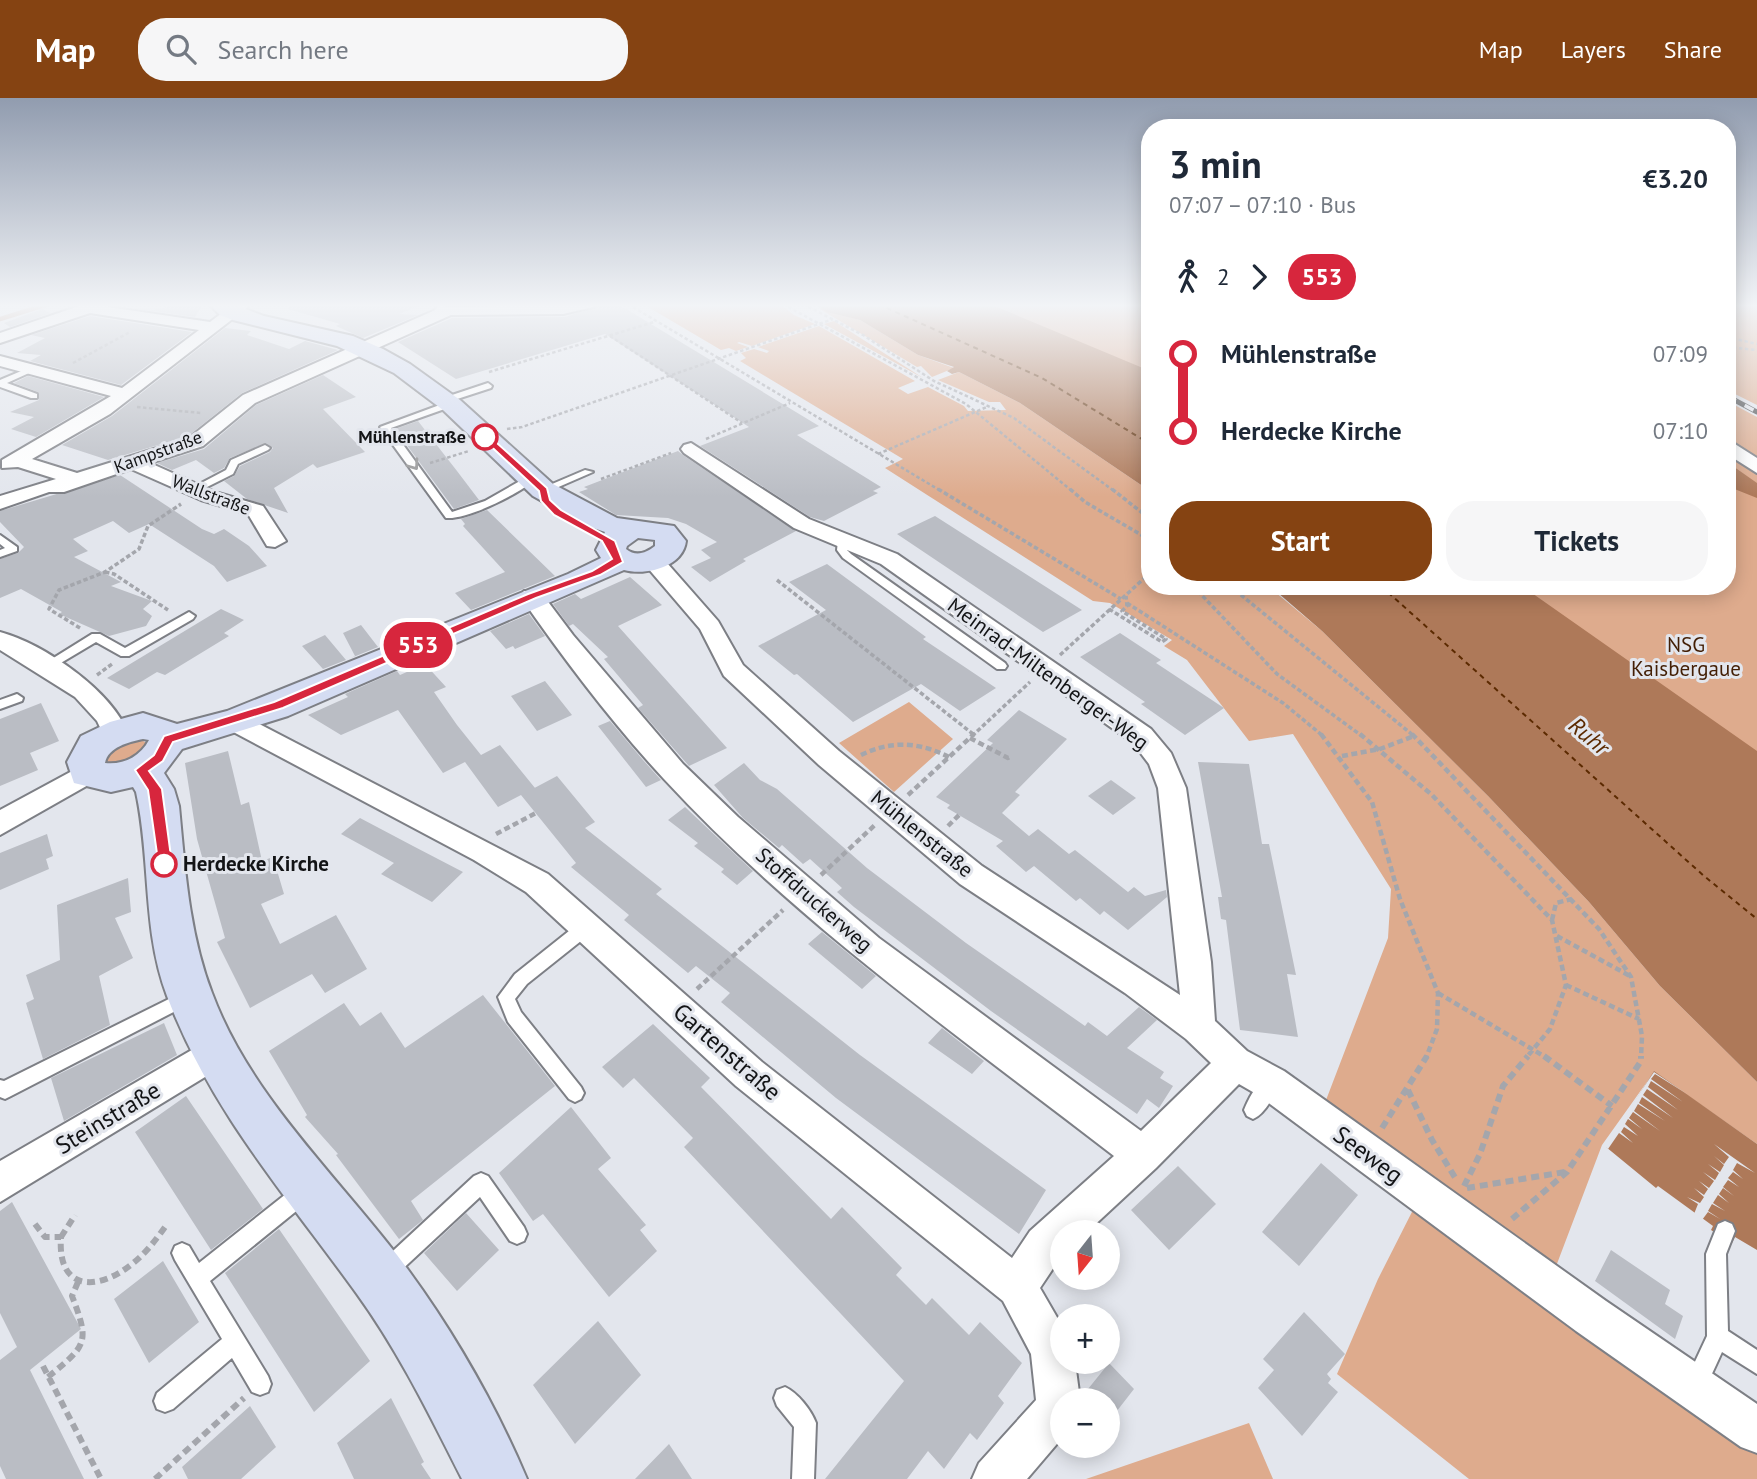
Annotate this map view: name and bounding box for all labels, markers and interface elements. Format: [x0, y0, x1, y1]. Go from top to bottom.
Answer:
search box [138, 18, 628, 81]
text: Map [35, 28, 96, 71]
icon: search [162, 30, 200, 68]
text: Search here [218, 33, 349, 66]
text: Map [1479, 34, 1523, 65]
text: Layers [1561, 34, 1626, 65]
text: Share [1664, 34, 1722, 65]
text: 3 min [1169, 139, 1262, 188]
text: €3.20 [1643, 162, 1708, 195]
text: 07:07 – 07:10 · Bus [1169, 190, 1356, 219]
icon: walk [1169, 258, 1207, 296]
icon: forward [1240, 258, 1278, 296]
text: 553 [1302, 261, 1342, 292]
text: 2 [1217, 262, 1230, 291]
text: Mühlenstraße [1221, 337, 1377, 370]
text: 07:09 [1653, 339, 1708, 368]
text: Herdecke Kirche [1221, 414, 1402, 447]
text: 07:10 [1653, 416, 1708, 445]
marker: Mühlenstraße [472, 424, 498, 450]
street label: Kampstraße [111, 425, 205, 478]
place label: Mühlenstraße [358, 425, 466, 448]
one-way arrow [406, 457, 418, 470]
street label: Wallstraße [169, 469, 254, 520]
button: Start [1169, 501, 1432, 581]
button: Tickets [1446, 501, 1708, 581]
street label: Meinrad-Miltenberger-Weg [942, 591, 1154, 756]
line badge: 553 [378, 622, 458, 668]
text: 553 [398, 629, 438, 660]
park label: NSG Kaisbergaue [1631, 631, 1741, 682]
water label: Ruhr [1563, 710, 1617, 762]
street label: Mühlenstraße [866, 784, 979, 883]
street label: Stoffdruckerweg [750, 841, 878, 958]
place label: Herdecke Kirche [183, 850, 329, 877]
marker: Herdecke Kirche [151, 851, 177, 877]
street label: Gartenstraße [667, 996, 788, 1107]
street label: Steinstraße [50, 1074, 166, 1161]
street label: Seeweg [1327, 1119, 1409, 1190]
north arrow [1050, 1220, 1120, 1290]
map controls [1050, 1220, 1120, 1458]
button: + [1050, 1304, 1120, 1374]
button: − [1050, 1388, 1120, 1458]

